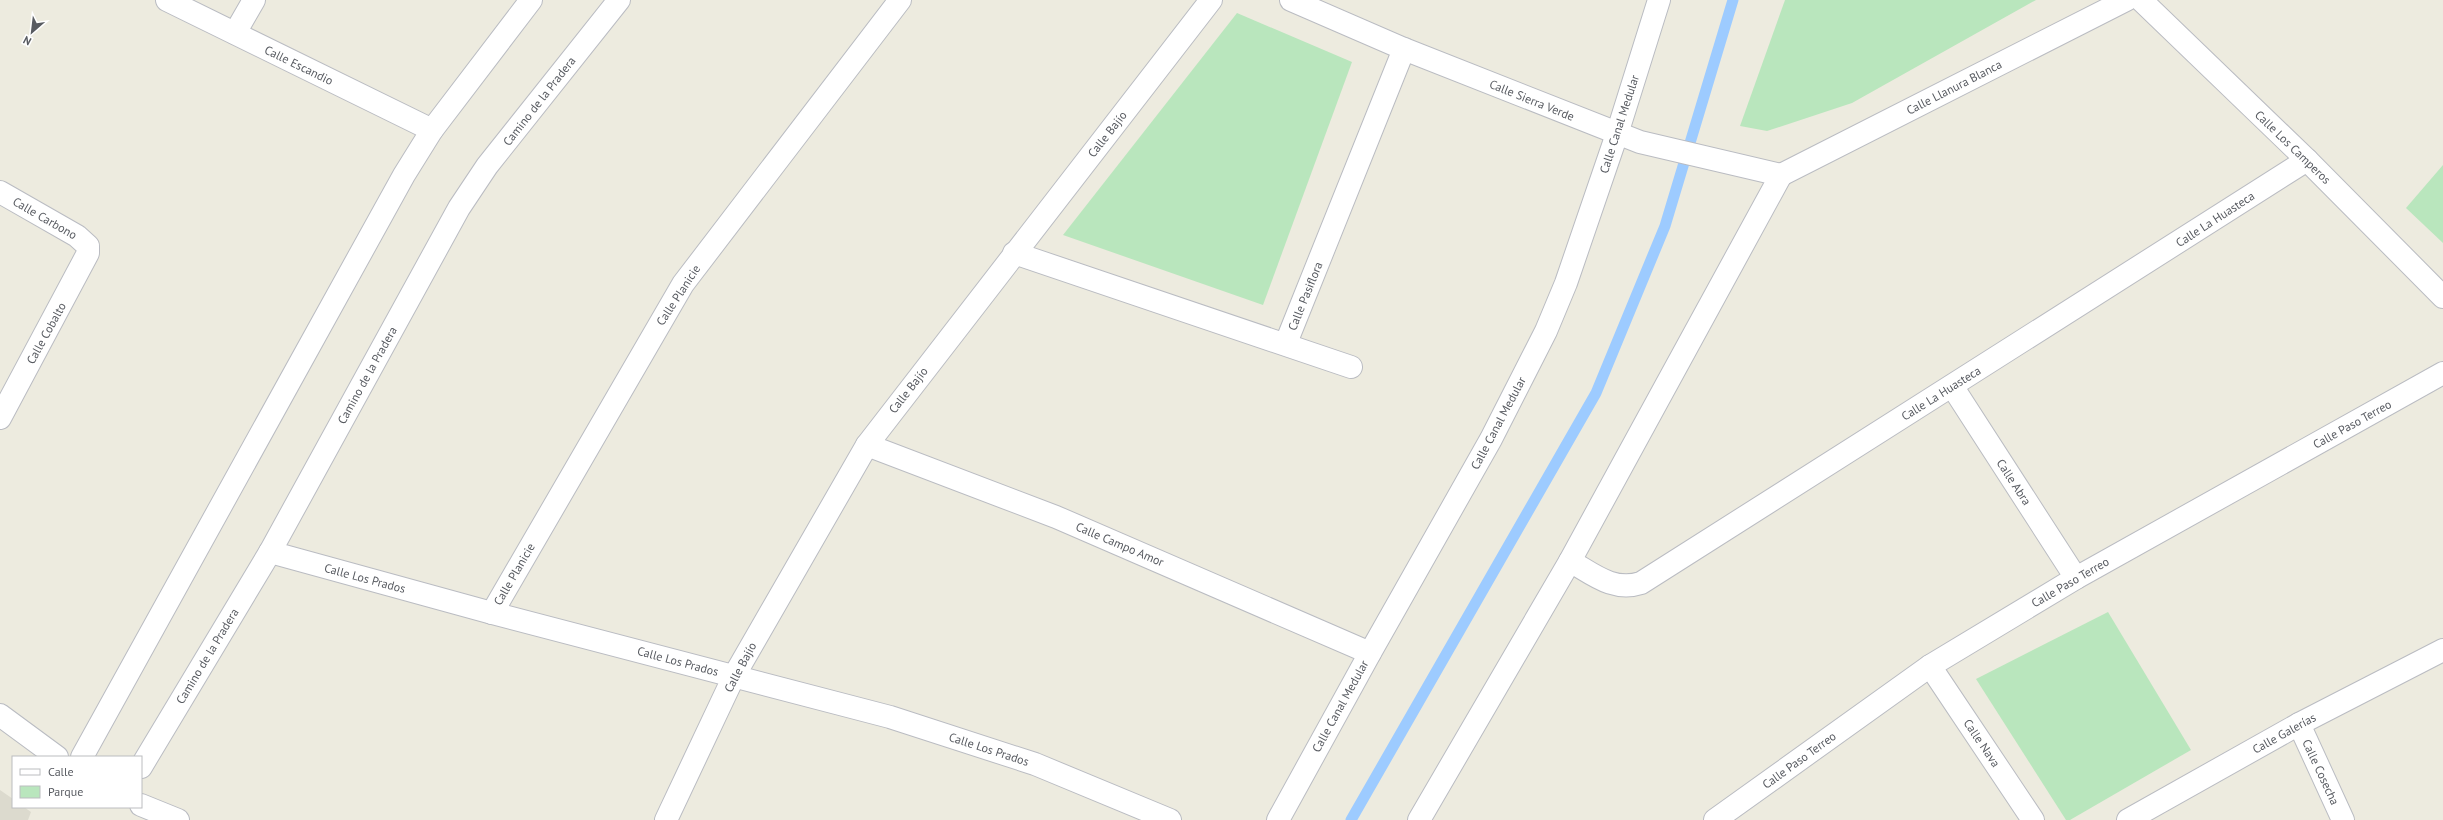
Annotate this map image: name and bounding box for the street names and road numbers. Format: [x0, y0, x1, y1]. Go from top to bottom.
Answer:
street label: Calle Escandio [262, 42, 336, 88]
street label: Camino de la Pradera [500, 53, 579, 149]
street label: Calle Llanura Blanca [1904, 56, 2004, 118]
street label: Calle Canal Medular [1596, 73, 1642, 175]
street label: Calle Sierra Verde [1487, 76, 1577, 124]
street label: Calle Los Camperos [2252, 107, 2334, 187]
street label: Calle Bajío [1084, 108, 1130, 160]
street label: Calle La Huasteca [2173, 188, 2257, 250]
street label: Calle Carbono [10, 194, 80, 242]
street label: Calle Pasiflora [1284, 259, 1326, 333]
street label: Calle Planicie [653, 262, 703, 328]
street label: Calle Cobalto [23, 300, 69, 366]
street label: Camino de la Pradera [334, 324, 400, 426]
street label: Calle La Huasteca [1899, 363, 1984, 423]
street label: Calle Bajío [885, 364, 931, 416]
street label: Calle Canal Medular [1467, 374, 1529, 472]
street label: Calle Paso Terreo [2310, 396, 2394, 452]
street label: Calle Abra [1994, 456, 2034, 508]
street label: Calle Campo Amor [1074, 519, 1166, 569]
street label: Calle Planicie [490, 540, 538, 608]
street label: Calle Paso Terreo [2028, 554, 2112, 610]
street label: Calle Los Prados [323, 560, 407, 596]
street label: Camino de la Pradera [172, 605, 242, 707]
street label: Calle Bajío [721, 639, 759, 695]
street label: Calle Los Prados [636, 643, 720, 679]
street label: Calle Canal Medular [1309, 657, 1371, 755]
street label: Calle Galerías [2250, 709, 2318, 757]
street label: Calle Nava [1960, 716, 2004, 770]
street label: Calle Paso Terreo [1759, 728, 1839, 792]
street label: Calle Los Prados [947, 729, 1031, 769]
street label: Calle Cosecha [2299, 737, 2343, 807]

